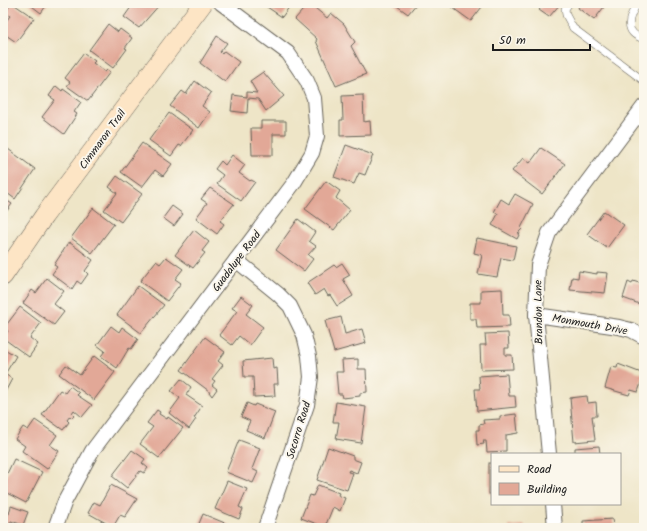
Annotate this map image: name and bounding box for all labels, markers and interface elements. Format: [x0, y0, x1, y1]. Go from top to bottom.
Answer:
scale bar [493, 26, 590, 52]
text: 50 m [499, 31, 526, 50]
street label: Cimmaron Trail [75, 105, 131, 174]
street label: Guadalupe Road [208, 227, 266, 296]
street label: Brandon Lane [529, 280, 549, 344]
street label: Monmouth Drive [551, 310, 629, 340]
street label: Socorro Road [282, 399, 316, 461]
legend [491, 453, 621, 505]
text: Road [527, 460, 552, 479]
text: Building [527, 480, 567, 499]

